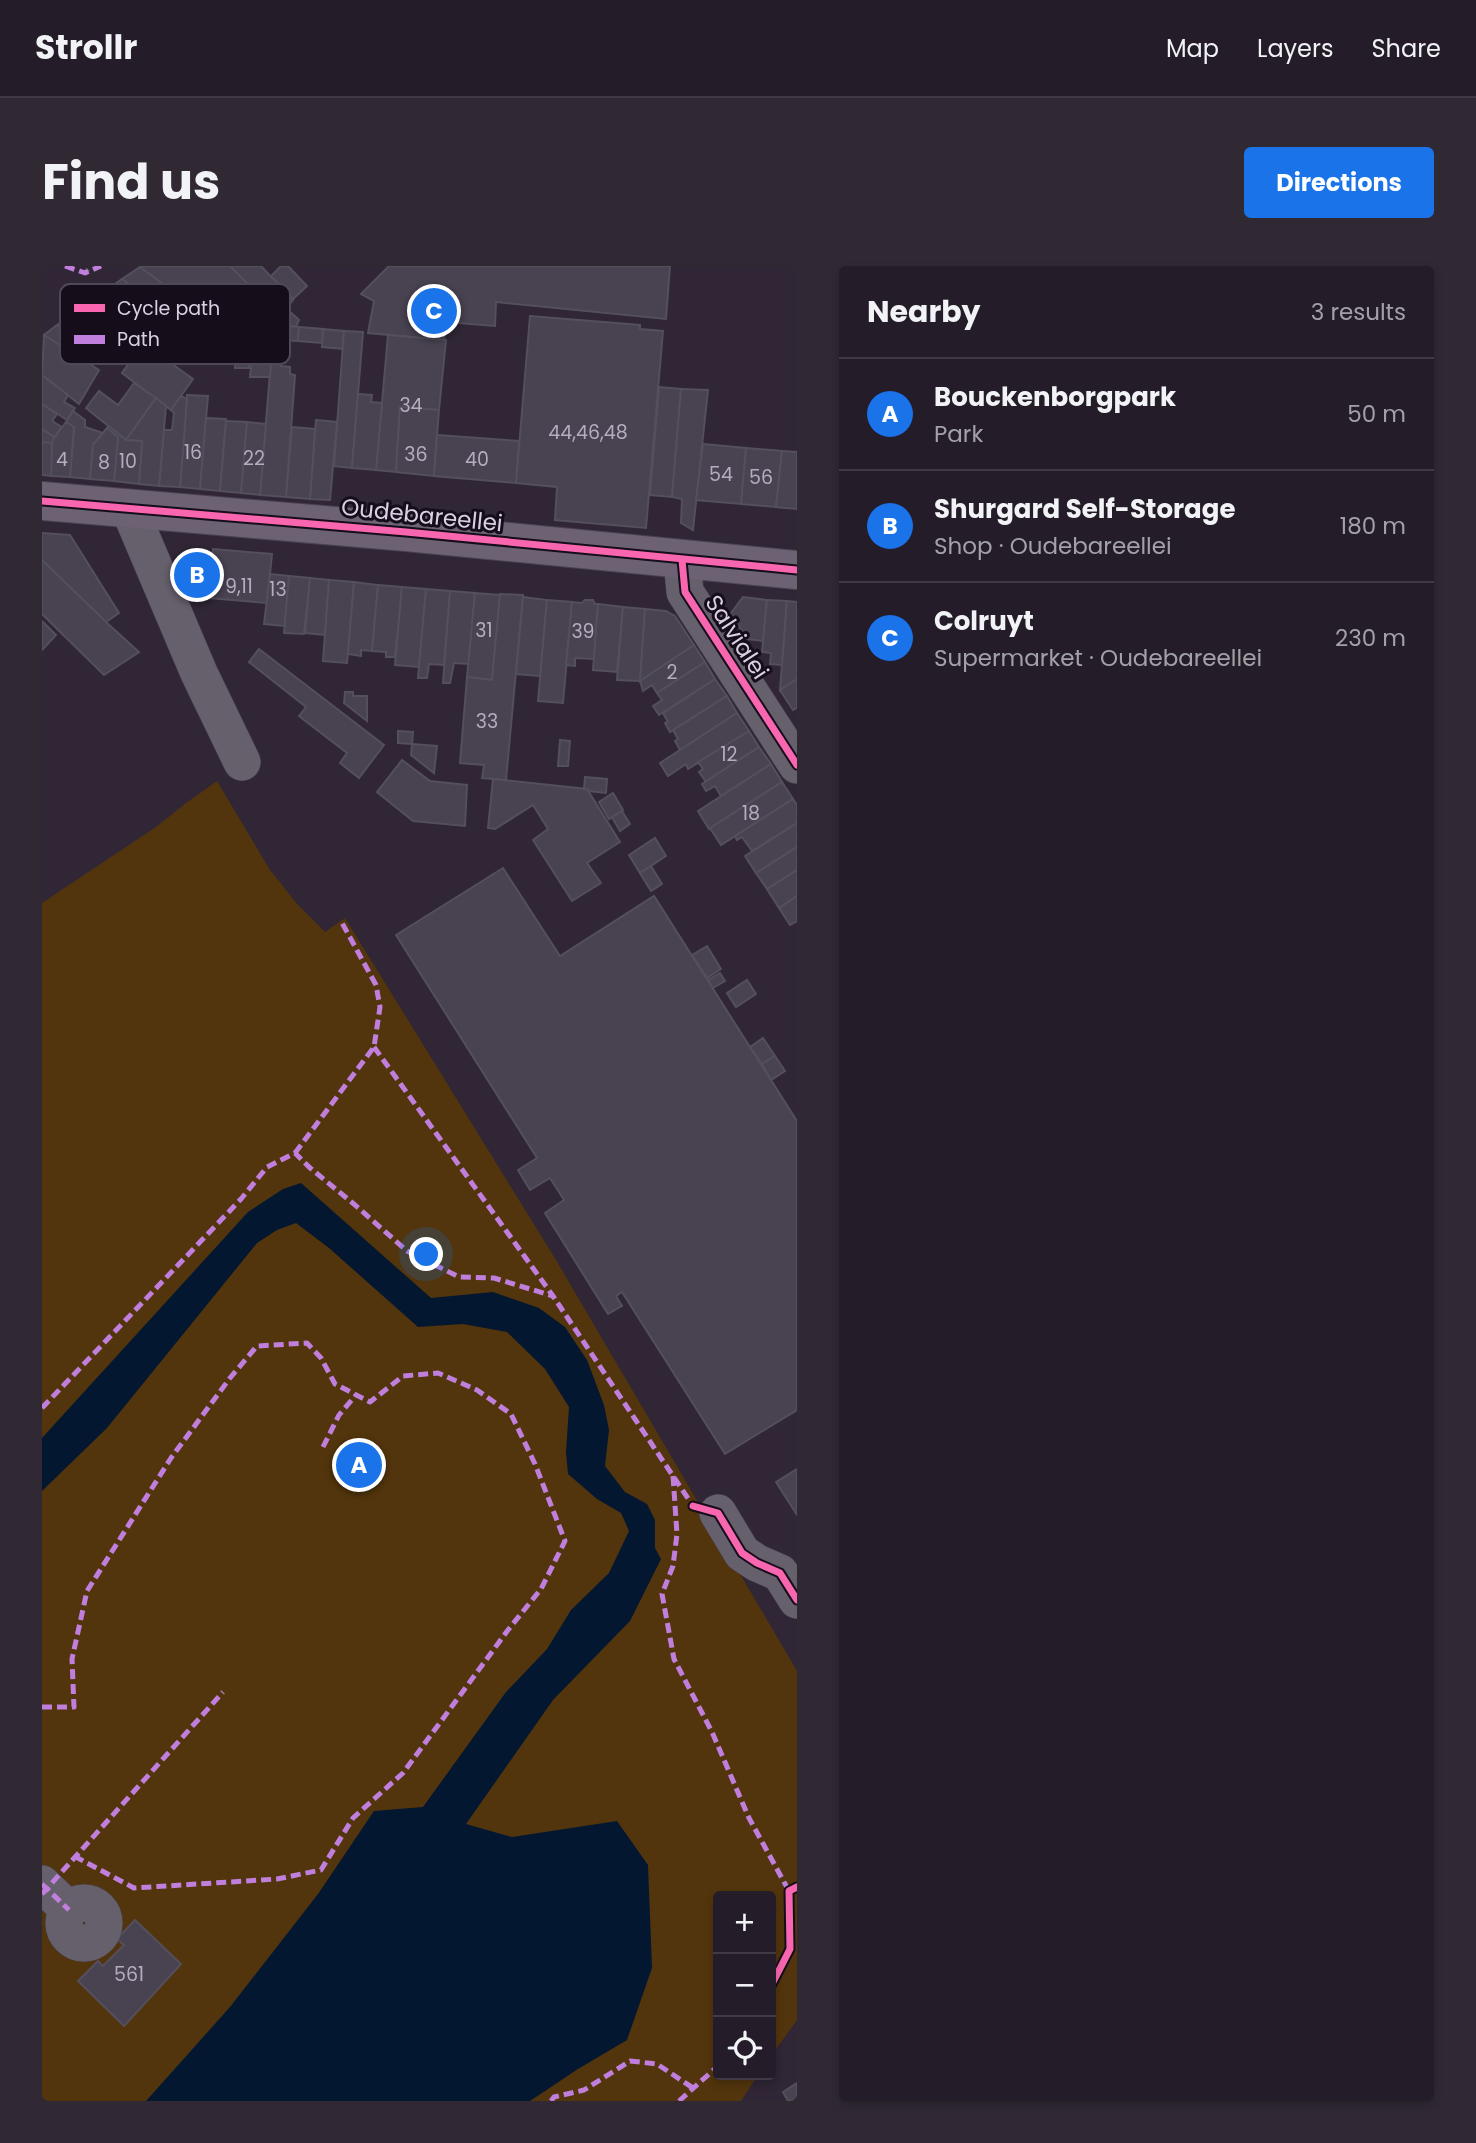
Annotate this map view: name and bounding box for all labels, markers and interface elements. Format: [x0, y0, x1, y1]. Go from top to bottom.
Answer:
text: Strollr [35, 24, 137, 71]
text: Map [1166, 32, 1219, 65]
text: Layers [1257, 32, 1333, 65]
text: Share [1371, 32, 1441, 65]
button: Directions [1244, 147, 1434, 218]
text: Find us [42, 148, 220, 216]
legend [60, 284, 290, 364]
pin: C [411, 285, 457, 337]
text: Nearby [867, 290, 981, 333]
text: Cycle path [117, 295, 220, 322]
text: 3 results [1311, 296, 1406, 328]
text: Path [117, 326, 160, 353]
text: Bouckenborgpark [934, 379, 1176, 415]
house number: 34 [399, 392, 423, 419]
text: A [882, 398, 898, 430]
text: 50 m [1347, 398, 1406, 430]
text: Park [934, 418, 983, 450]
house number: 44,46,48 [548, 419, 628, 446]
house number: 16 [184, 439, 202, 466]
house number: 36 [404, 441, 428, 468]
house number: 22 [243, 445, 265, 472]
house number: 4 [56, 446, 68, 473]
house number: 40 [465, 446, 489, 473]
house number: 10 [119, 448, 137, 475]
house number: 8 [98, 449, 110, 476]
house number: 54 [709, 461, 733, 488]
house number: 56 [749, 464, 773, 491]
street label: Oudebareellei [340, 491, 504, 539]
text: Shurgard Self-Storage [934, 491, 1235, 527]
text: B [882, 510, 898, 542]
text: 180 m [1340, 510, 1406, 542]
text: Shop · Oudebareellei [934, 530, 1172, 562]
pin: B [174, 549, 220, 601]
house number: 9,11 [225, 573, 253, 600]
house number: 13 [269, 576, 287, 603]
street label: Salvialei [698, 589, 776, 685]
text: Colruyt [934, 603, 1034, 639]
house number: 31 [475, 617, 493, 644]
house number: 39 [571, 618, 595, 645]
text: C [881, 622, 899, 654]
text: 230 m [1335, 622, 1406, 654]
text: Supermarket · Oudebareellei [934, 642, 1262, 674]
house number: 2 [667, 659, 678, 686]
house number: 33 [476, 708, 498, 735]
house number: 12 [720, 741, 738, 768]
house number: 18 [742, 800, 760, 827]
your location [409, 1237, 443, 1271]
pin: A [336, 1439, 382, 1491]
map controls [713, 1891, 776, 2080]
button: + [713, 1891, 776, 1954]
button: − [713, 1954, 776, 2017]
house number: 561 [114, 1961, 144, 1988]
button: locate [713, 2017, 776, 2080]

